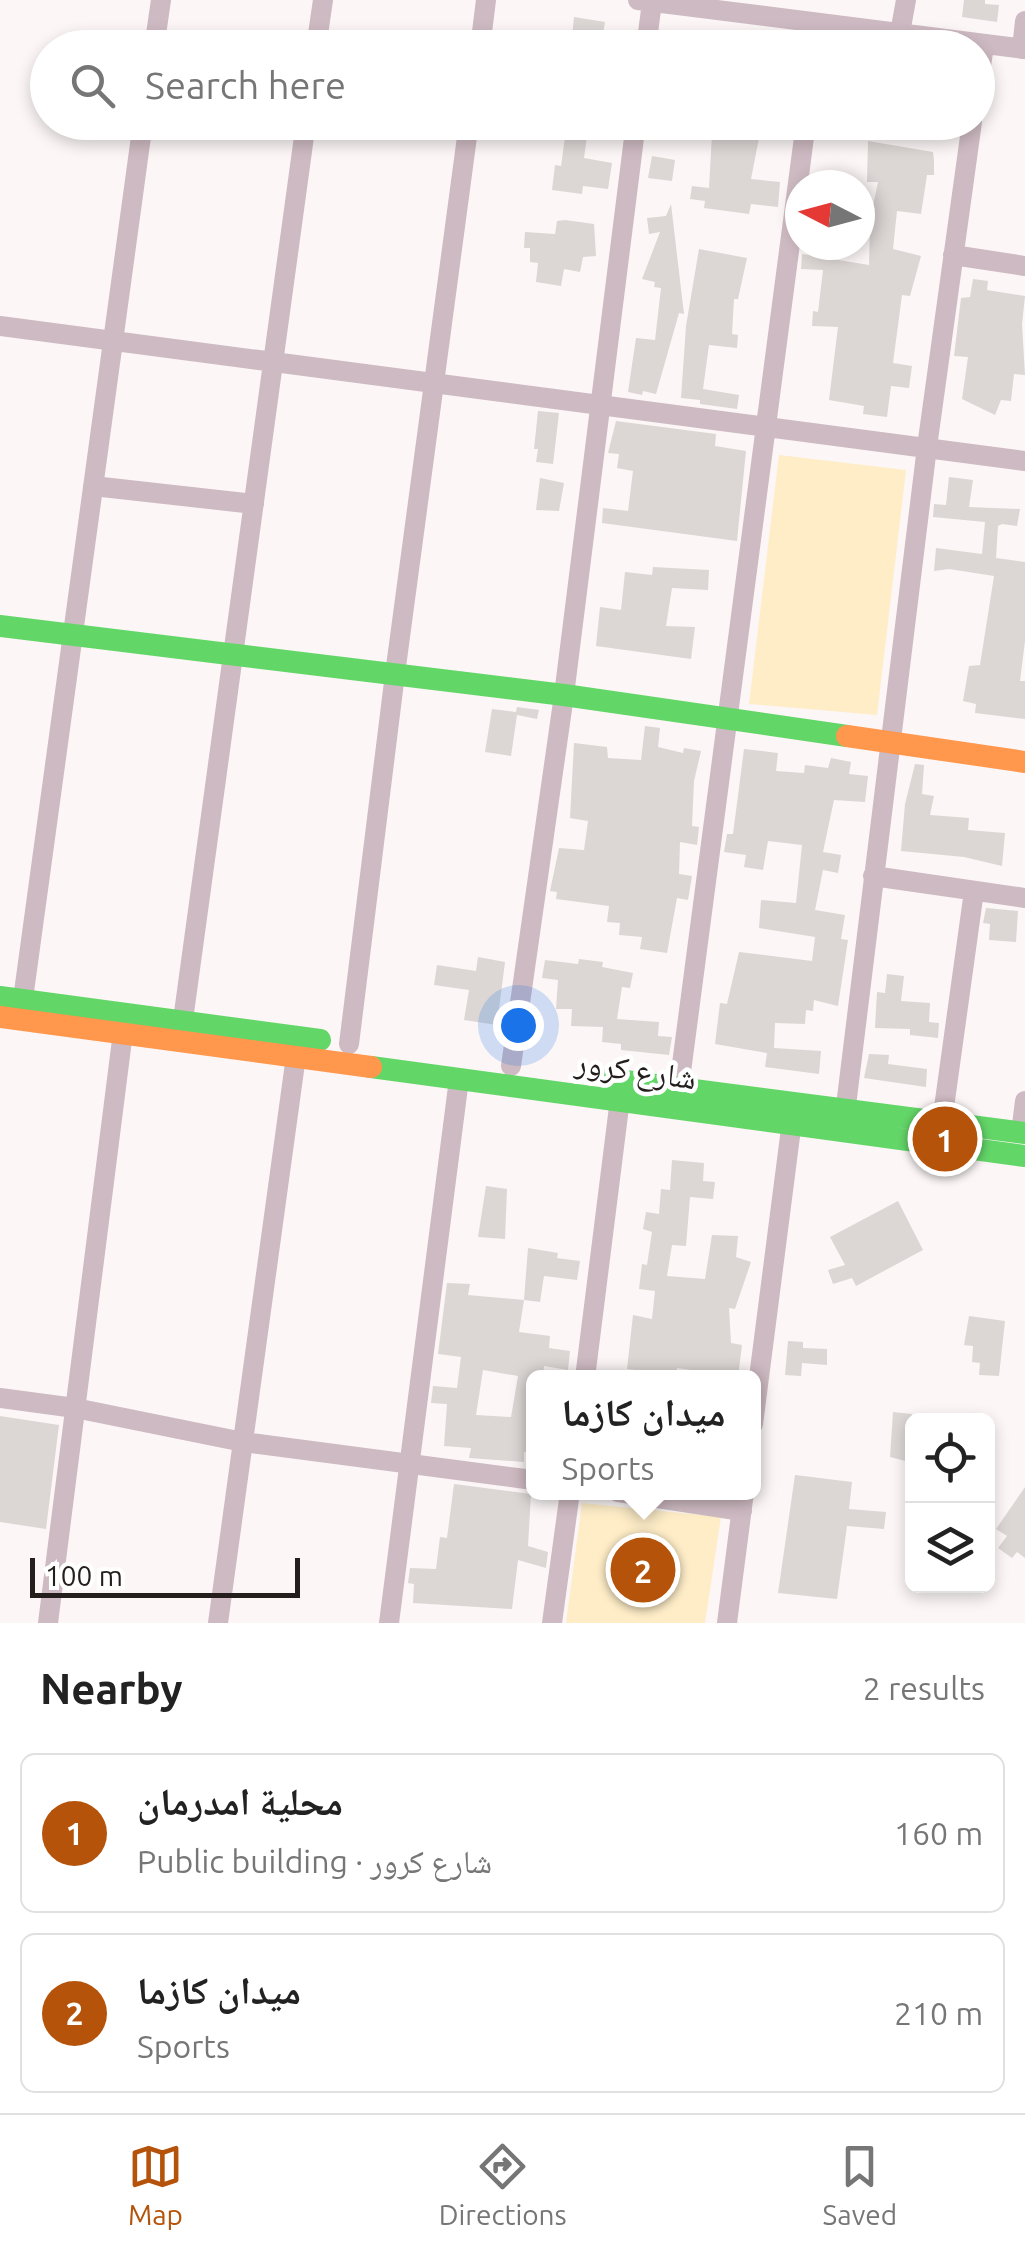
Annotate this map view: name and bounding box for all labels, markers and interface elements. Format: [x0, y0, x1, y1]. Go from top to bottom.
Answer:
search box [30, 30, 995, 140]
icon: search [65, 58, 120, 113]
text: Search here [145, 64, 346, 106]
north arrow [785, 170, 875, 260]
your location [493, 1000, 544, 1051]
street label: شارع كرور [572, 1043, 699, 1098]
pin: 1 [912, 1102, 978, 1176]
popup [526, 1370, 761, 1500]
text: ميدان كازما [562, 1391, 725, 1433]
map controls [905, 1413, 995, 1593]
button: locate [905, 1413, 995, 1503]
text: Sports [562, 1450, 654, 1486]
button: layers [905, 1503, 995, 1593]
pin: 2 [610, 1532, 676, 1608]
scale bar [30, 1553, 300, 1598]
text: 100 m [45, 1560, 123, 1591]
text: Nearby [40, 1665, 183, 1712]
text: 2 results [863, 1670, 985, 1706]
text: محلية امدرمان [137, 1780, 343, 1822]
text: 1 [65, 1815, 84, 1851]
text: 160 m [894, 1815, 983, 1851]
text: Public building · شارع كرور [137, 1843, 492, 1879]
text: ميدان كازما [137, 1969, 301, 2011]
text: 2 [65, 1995, 84, 2031]
text: 210 m [894, 1995, 983, 2031]
text: Sports [137, 2028, 230, 2064]
tab: Map [128, 2139, 183, 2230]
tab: Directions [439, 2139, 567, 2230]
tab: Saved [823, 2139, 897, 2230]

